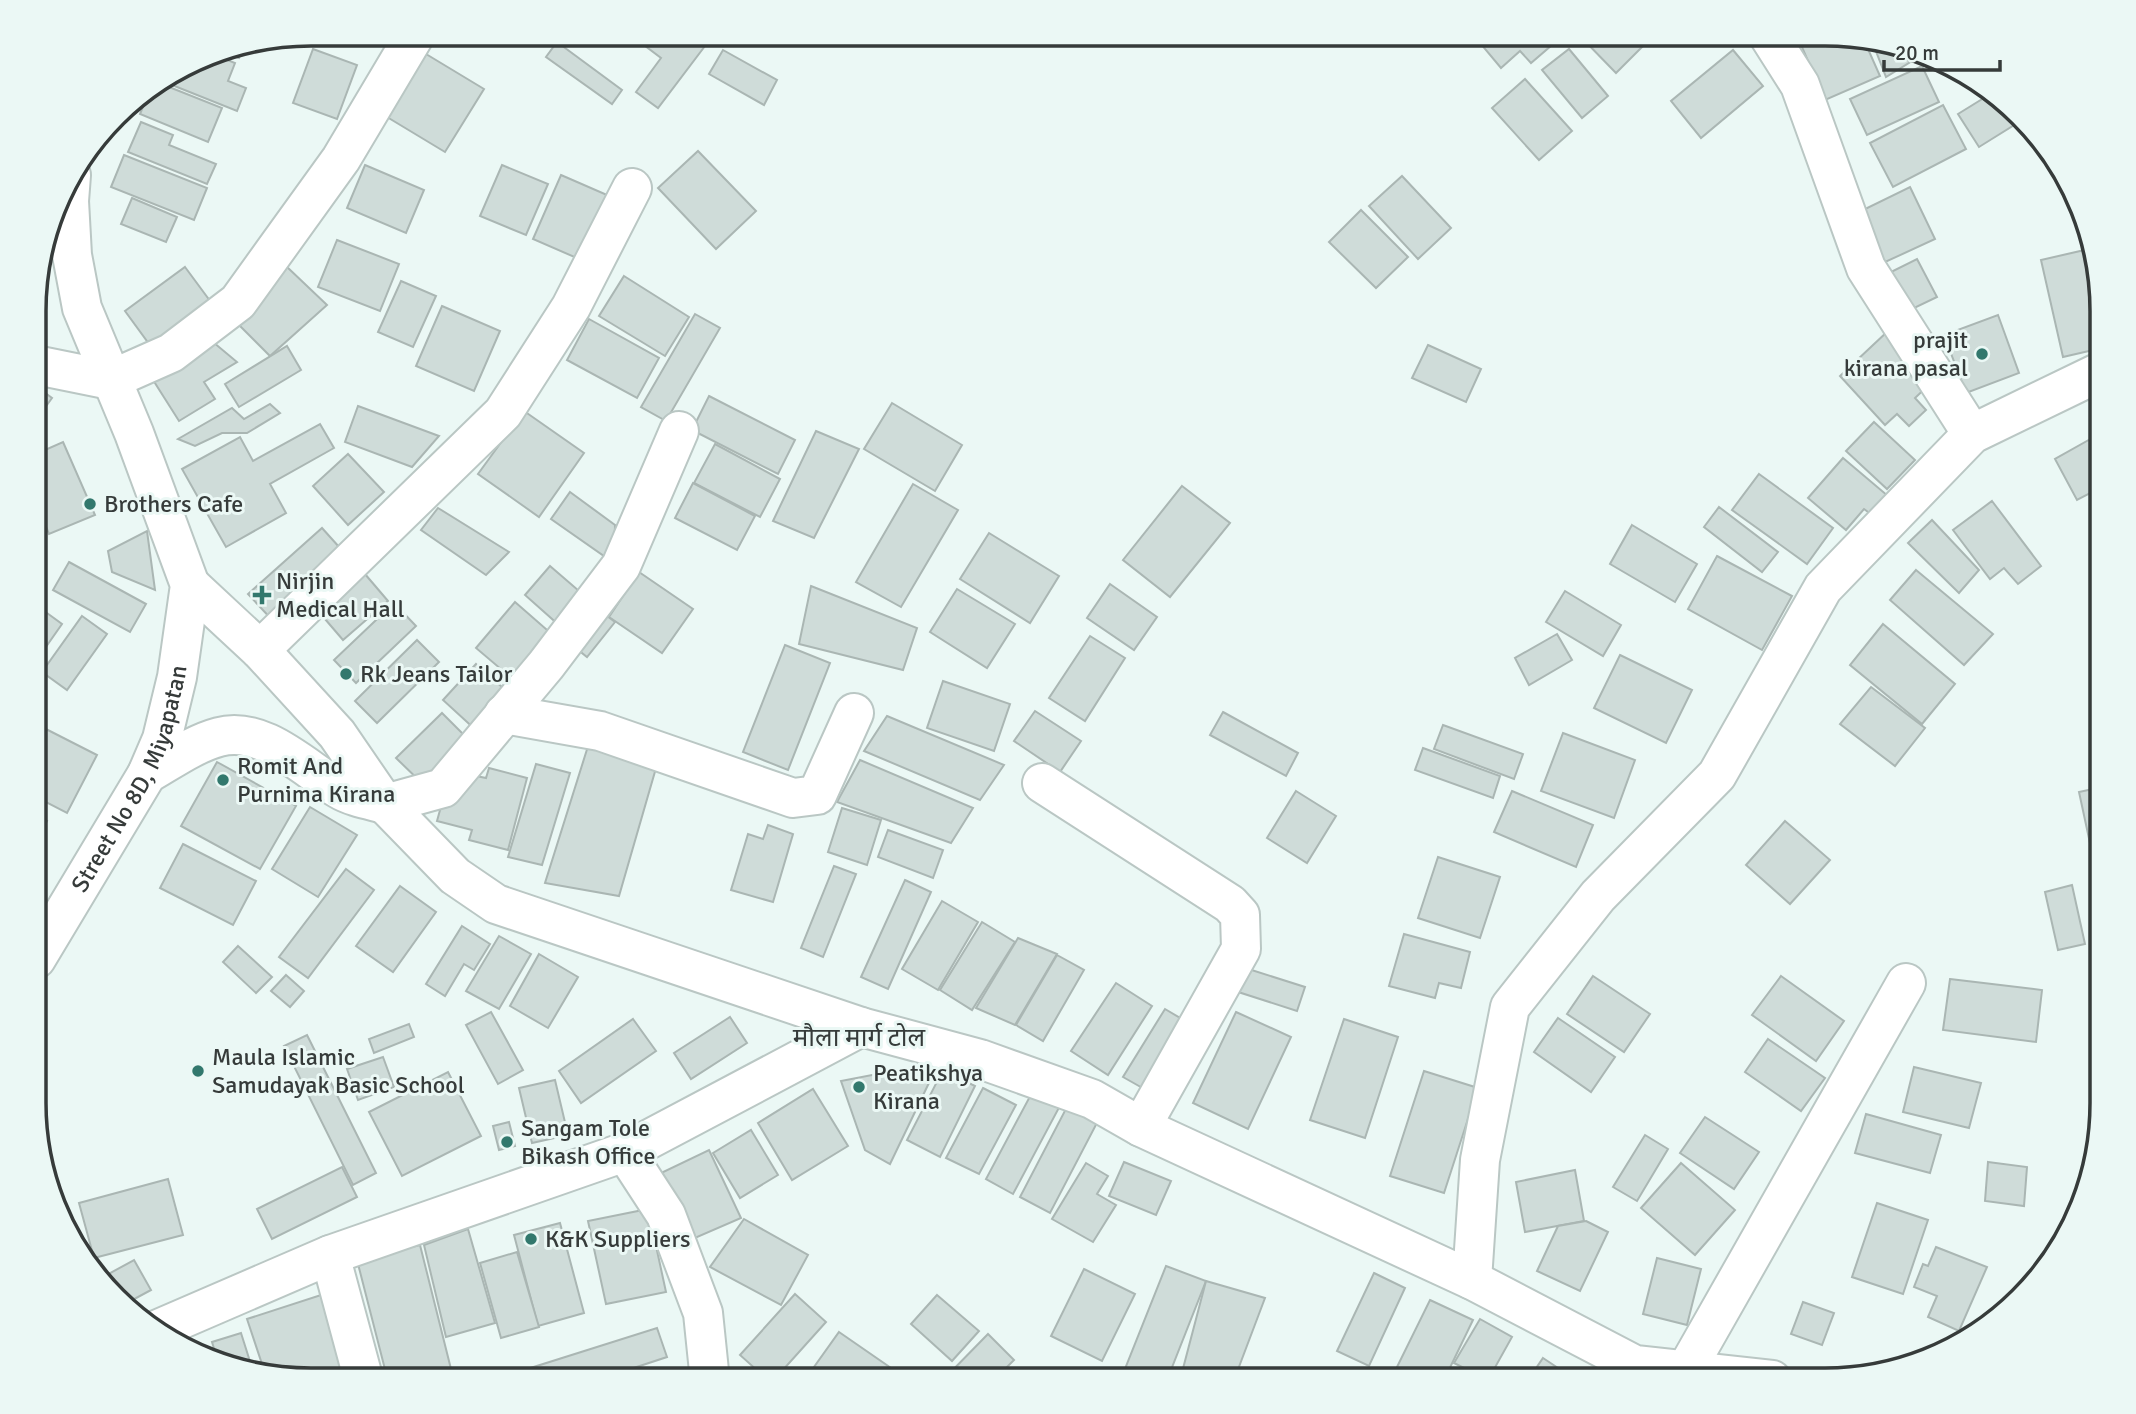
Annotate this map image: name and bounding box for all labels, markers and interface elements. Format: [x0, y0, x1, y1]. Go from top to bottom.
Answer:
scale bar [1884, 28, 2000, 72]
text: 20 m [1895, 40, 1939, 66]
place label: prajit kirana pasal [1844, 325, 1968, 383]
marker: prajit kirana pasal [1974, 346, 1990, 362]
place label: Brothers Cafe [104, 489, 243, 519]
marker: Brothers Cafe [82, 496, 98, 512]
place label: Nirjin Medical Hall [276, 566, 405, 624]
marker: Nirjin Medical Hall [254, 587, 270, 603]
place label: Rk Jeans Tailor [360, 659, 513, 689]
street label: Street No 8D, Miyapatan [65, 663, 193, 898]
marker: Rk Jeans Tailor [338, 666, 354, 682]
place label: Romit And Purnima Kirana [237, 751, 395, 809]
marker: Romit And Purnima Kirana [215, 772, 231, 788]
district label: मौला मार्ग टोल [793, 1022, 926, 1054]
place label: Maula Islamic Samudayak Basic School [212, 1042, 465, 1100]
place label: Peatikshya Kirana [873, 1058, 983, 1116]
marker: Maula Islamic Samudayak Basic School [190, 1063, 206, 1079]
marker: Peatikshya Kirana [851, 1079, 867, 1095]
place label: Sangam Tole Bikash Office [521, 1113, 655, 1171]
marker: Sangam Tole Bikash Office [499, 1134, 515, 1150]
place label: K&K Suppliers [545, 1224, 691, 1254]
marker: K&K Suppliers [523, 1231, 539, 1247]

